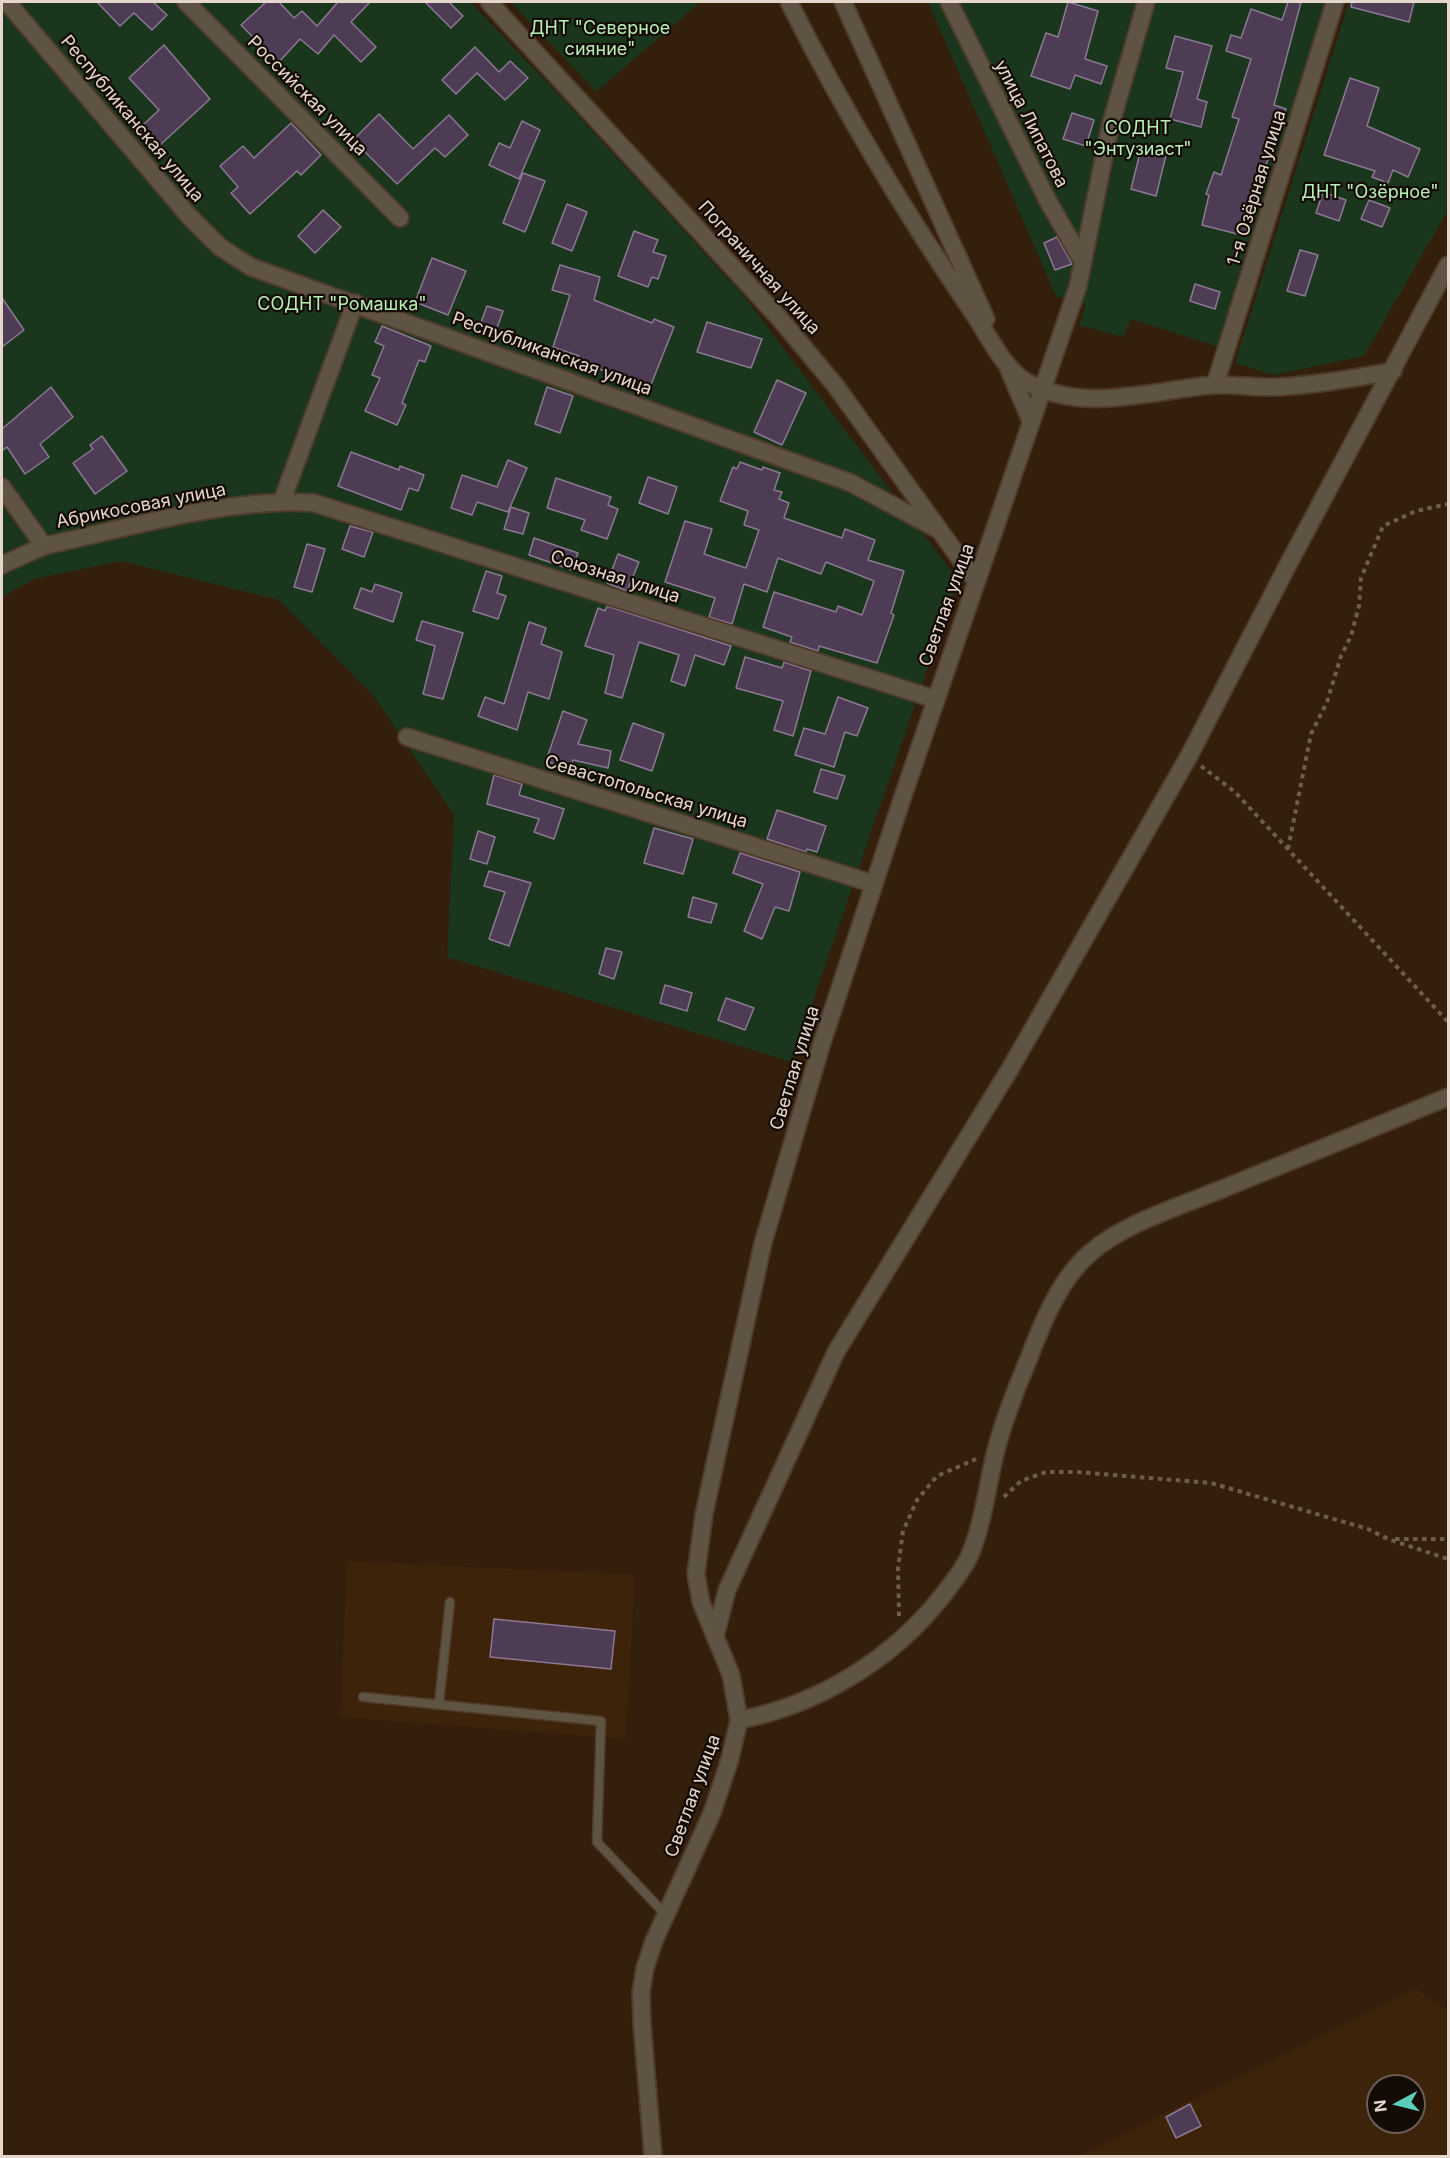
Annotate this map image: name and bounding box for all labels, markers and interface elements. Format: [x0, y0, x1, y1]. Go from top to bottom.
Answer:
park label: ДНТ "Северное сияние" [530, 18, 670, 60]
street label: Республиканская улица [56, 31, 208, 207]
street label: Российская улица [243, 32, 371, 160]
street label: улица Липатова [990, 57, 1072, 191]
street label: 1-я Озёрная улица [1223, 107, 1291, 269]
park label: СОДНТ "Энтузиаст" [1084, 118, 1192, 160]
park label: ДНТ "Озёрное" [1301, 182, 1439, 204]
street label: Пограничная улица [693, 197, 825, 339]
park label: СОДНТ "Ромашка" [257, 294, 427, 316]
street label: Республиканская улица [449, 308, 655, 400]
street label: Абрикосовая улица [54, 479, 228, 533]
street label: Светлая улица [915, 541, 979, 669]
street label: Союзная улица [547, 546, 683, 608]
street label: Севастопольская улица [542, 751, 750, 833]
street label: Светлая улица [766, 1003, 824, 1133]
street label: Светлая улица [661, 1732, 725, 1860]
north arrow [1366, 2074, 1426, 2134]
text: N [1369, 2099, 1391, 2113]

